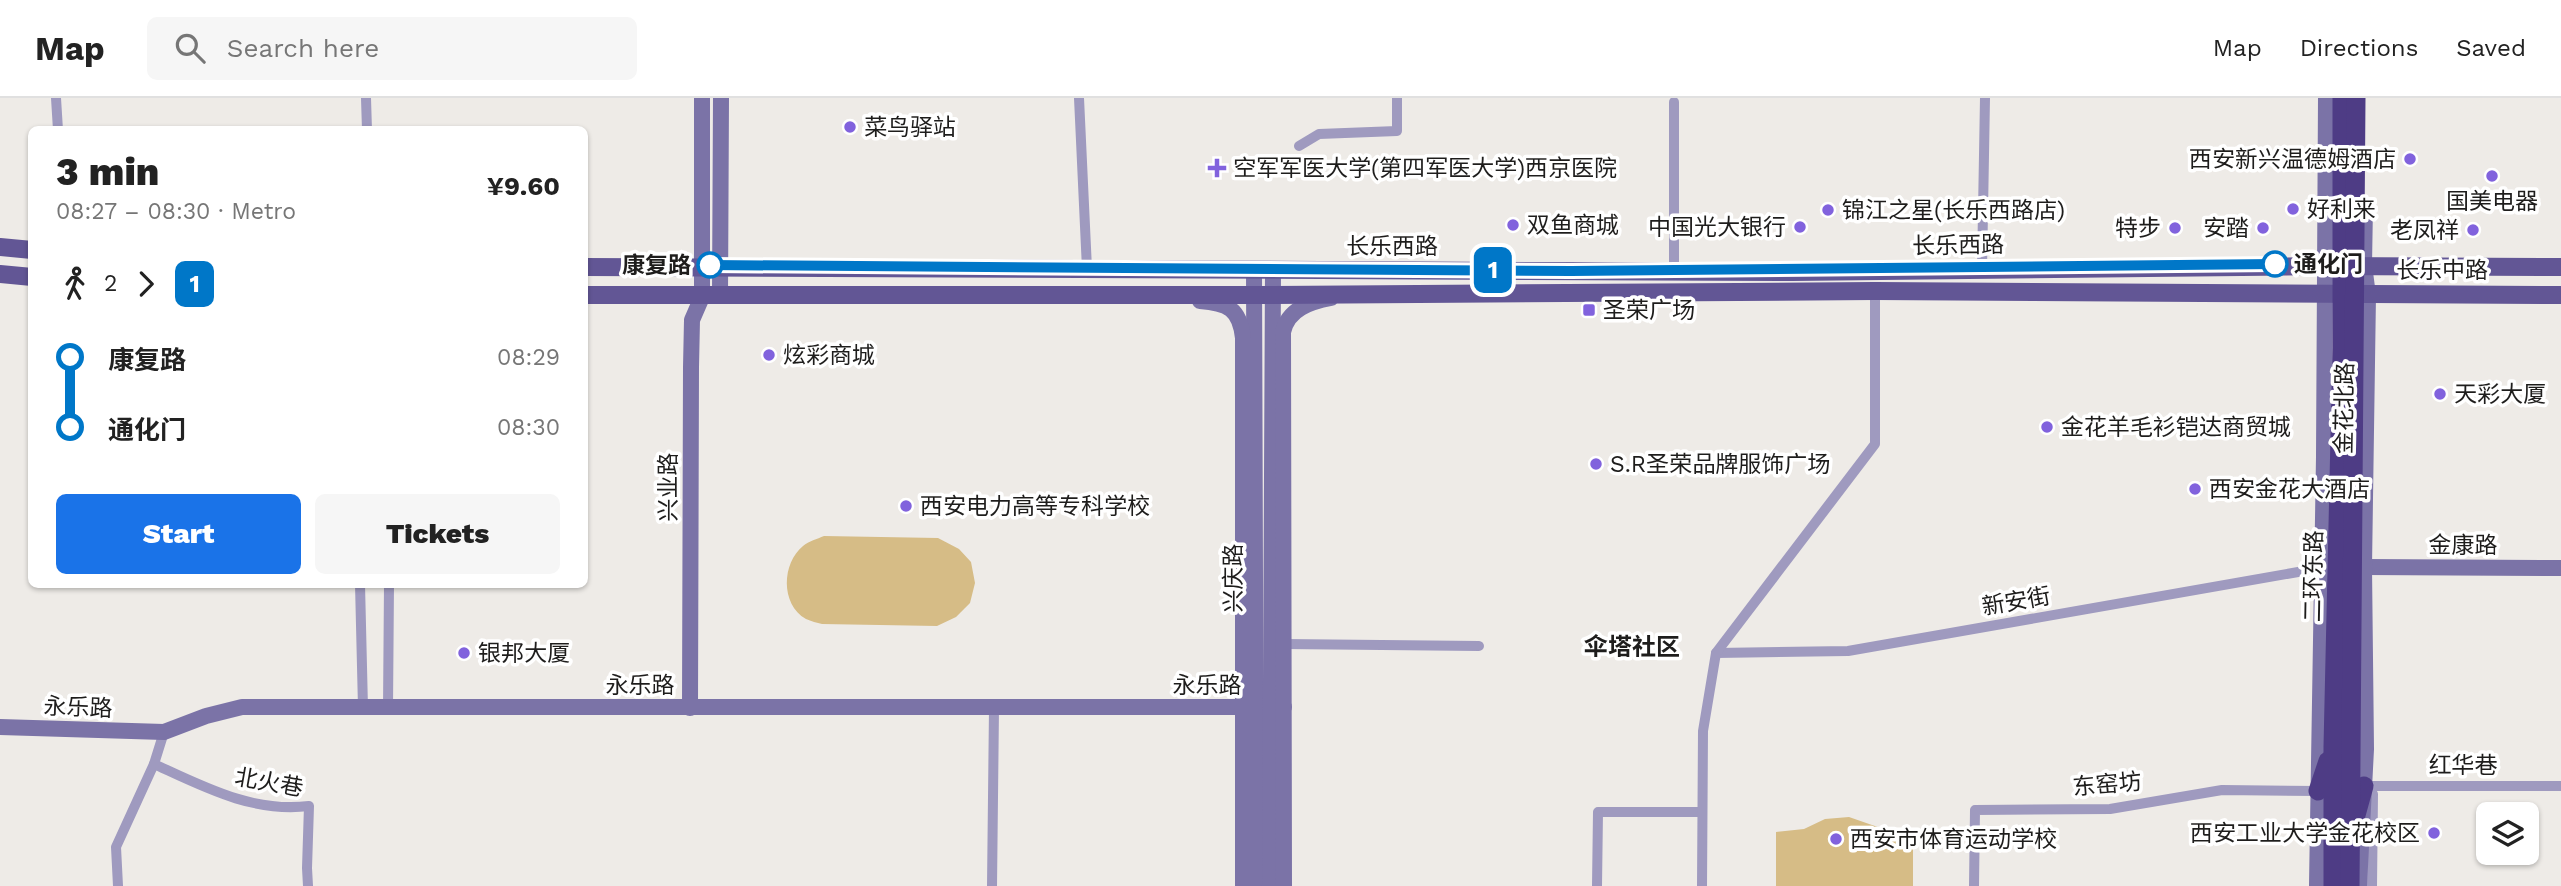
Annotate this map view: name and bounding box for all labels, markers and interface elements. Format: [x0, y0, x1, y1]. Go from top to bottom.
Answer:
search box [147, 17, 637, 80]
text: Map [35, 29, 105, 68]
icon: search [171, 29, 209, 67]
text: Search here [227, 33, 379, 63]
text: Map [2213, 34, 2262, 62]
text: Directions [2300, 34, 2418, 62]
text: Saved [2456, 34, 2526, 62]
place label: 菜鸟驿站 [864, 114, 956, 141]
marker: 菜鸟驿站 [842, 119, 858, 135]
place label: 西安新兴温德姆酒店 [2189, 146, 2396, 173]
text: 3 min [56, 150, 159, 194]
marker: 西安新兴温德姆酒店 [2402, 151, 2418, 167]
place label: 空军军医大学(第四军医大学)西京医院 [1233, 155, 1617, 182]
marker: 空军军医大学(第四军医大学)西京医院 [1207, 158, 1227, 178]
marker: 国美电器 [2484, 168, 2500, 184]
text: ¥9.60 [487, 171, 560, 201]
place label: 国美电器 [2446, 188, 2538, 215]
place label: 好利来 [2307, 196, 2376, 223]
place label: 锦江之星(长乐西路店) [1842, 197, 2065, 224]
text: 08:27 – 08:30 · Metro [56, 198, 296, 225]
marker: 好利来 [2285, 201, 2301, 217]
marker: 锦江之星(长乐西路店) [1820, 202, 1836, 218]
place label: 双鱼商城 [1527, 212, 1619, 239]
place label: 中国光大银行 [1648, 214, 1786, 241]
place label: 特步 [2115, 215, 2161, 242]
place label: 安踏 [2203, 215, 2249, 242]
marker: 双鱼商城 [1505, 217, 1521, 233]
place label: 老凤祥 [2390, 217, 2459, 244]
marker: 中国光大银行 [1792, 219, 1808, 235]
marker: 特步 [2167, 220, 2183, 236]
marker: 安踏 [2255, 220, 2271, 236]
marker: 老凤祥 [2465, 222, 2481, 238]
street label: 长乐西路 [1912, 231, 2004, 260]
street label: 长乐西路 [1346, 233, 1438, 260]
line badge: 1 [1470, 247, 1516, 293]
marker: 通化门 [2262, 251, 2288, 277]
place label: 通化门 [2294, 251, 2363, 278]
place label: 康复路 [622, 252, 691, 279]
marker: 康复路 [697, 252, 723, 278]
text: 1 [1488, 256, 1498, 284]
street label: 长乐中路 [2396, 257, 2488, 284]
icon: walk [56, 265, 94, 303]
icon: forward [127, 265, 165, 303]
text: 2 [104, 270, 117, 297]
text: 1 [189, 270, 200, 298]
place label: 圣荣广场 [1603, 297, 1695, 324]
marker: 圣荣广场 [1581, 302, 1597, 318]
place label: 炫彩商城 [783, 342, 875, 369]
text: 08:29 [497, 344, 560, 371]
text: 康复路 [108, 345, 186, 375]
marker: 炫彩商城 [761, 347, 777, 363]
street label: 金花北路 [2330, 362, 2359, 454]
place label: 天彩大厦 [2454, 381, 2546, 408]
marker: 天彩大厦 [2432, 386, 2448, 402]
text: 08:30 [497, 414, 560, 441]
place label: 金花羊毛衫铠达商贸城 [2061, 414, 2291, 441]
text: 通化门 [108, 415, 186, 445]
marker: 金花羊毛衫铠达商贸城 [2039, 419, 2055, 435]
place label: S.R圣荣品牌服饰广场 [1610, 451, 1830, 478]
street label: 兴业路 [655, 453, 682, 522]
marker: S.R圣荣品牌服饰广场 [1588, 456, 1604, 472]
place label: 西安金花大酒店 [2209, 476, 2370, 503]
marker: 西安金花大酒店 [2187, 481, 2203, 497]
place label: 西安电力高等专科学校 [920, 493, 1150, 520]
button: Start [56, 494, 301, 574]
button: Tickets [315, 494, 560, 574]
marker: 西安电力高等专科学校 [898, 498, 914, 514]
street label: 二环东路 [2299, 530, 2328, 622]
street label: 金康路 [2429, 532, 2498, 559]
street label: 兴庆路 [1220, 544, 1247, 613]
street label: 新安街 [1980, 582, 2052, 621]
district label: 伞塔社区 [1584, 633, 1680, 661]
place label: 银邦大厦 [478, 640, 570, 667]
marker: 银邦大厦 [456, 645, 472, 661]
street label: 永乐路 [606, 672, 675, 699]
street label: 永乐路 [1173, 672, 1242, 699]
street label: 永乐路 [43, 693, 113, 722]
street label: 红华巷 [2429, 752, 2498, 779]
street label: 北火巷 [233, 763, 305, 802]
street label: 东窑坊 [2071, 768, 2143, 801]
map controls [2476, 802, 2539, 865]
button: layers [2476, 802, 2539, 865]
place label: 西安工业大学金花校区 [2190, 820, 2420, 847]
marker: 西安工业大学金花校区 [2426, 825, 2442, 841]
place label: 西安市体育运动学校 [1850, 826, 2057, 853]
marker: 西安市体育运动学校 [1828, 831, 1844, 847]

